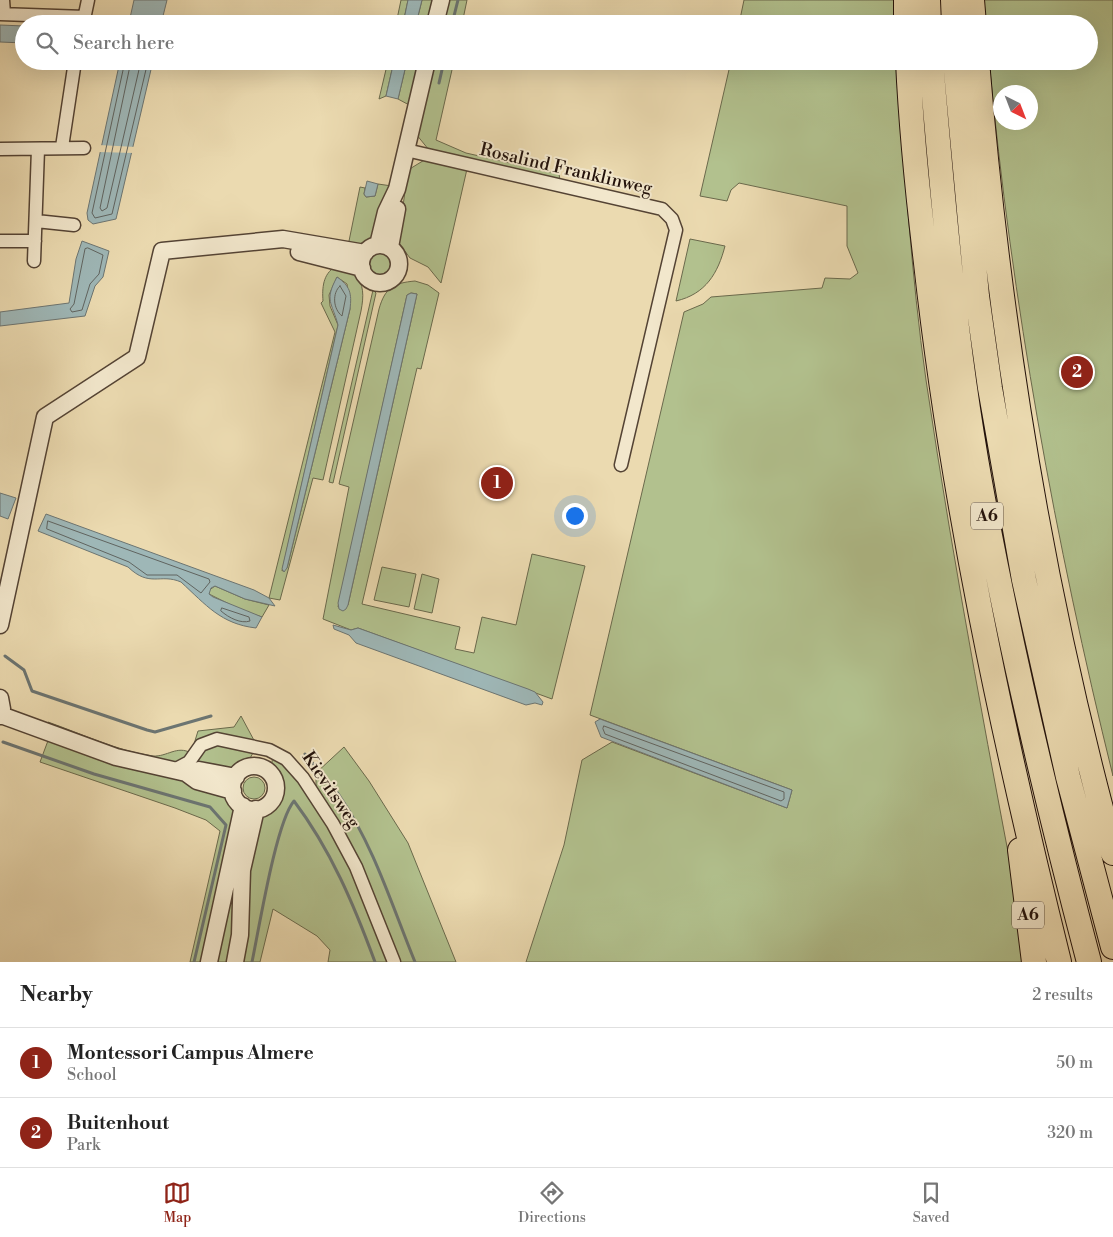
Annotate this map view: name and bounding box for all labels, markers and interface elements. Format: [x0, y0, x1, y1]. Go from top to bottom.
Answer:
search box [15, 15, 1098, 70]
icon: search [33, 29, 61, 57]
text: Search here [73, 31, 174, 55]
north arrow [993, 85, 1038, 130]
street label: Rosalind Franklinweg [477, 138, 655, 200]
pin: 2 [1061, 353, 1093, 391]
pin: 1 [481, 464, 513, 502]
road number: A6 [971, 502, 1003, 530]
your location [562, 503, 588, 529]
street label: Kievitsweg [297, 747, 366, 833]
road number: A6 [1012, 902, 1044, 928]
text: Nearby [20, 982, 93, 1008]
text: 2 results [1032, 985, 1093, 1005]
text: Montessori Campus Almere [67, 1041, 314, 1065]
text: 1 [32, 1053, 40, 1073]
text: 50 m [1056, 1053, 1093, 1073]
text: School [67, 1065, 116, 1085]
text: Buitenhout [67, 1111, 169, 1135]
text: 2 [31, 1123, 41, 1143]
text: 320 m [1047, 1123, 1093, 1143]
text: Park [67, 1135, 100, 1155]
tab: Map [163, 1179, 191, 1227]
tab: Directions [518, 1179, 586, 1227]
tab: Saved [913, 1179, 950, 1227]

